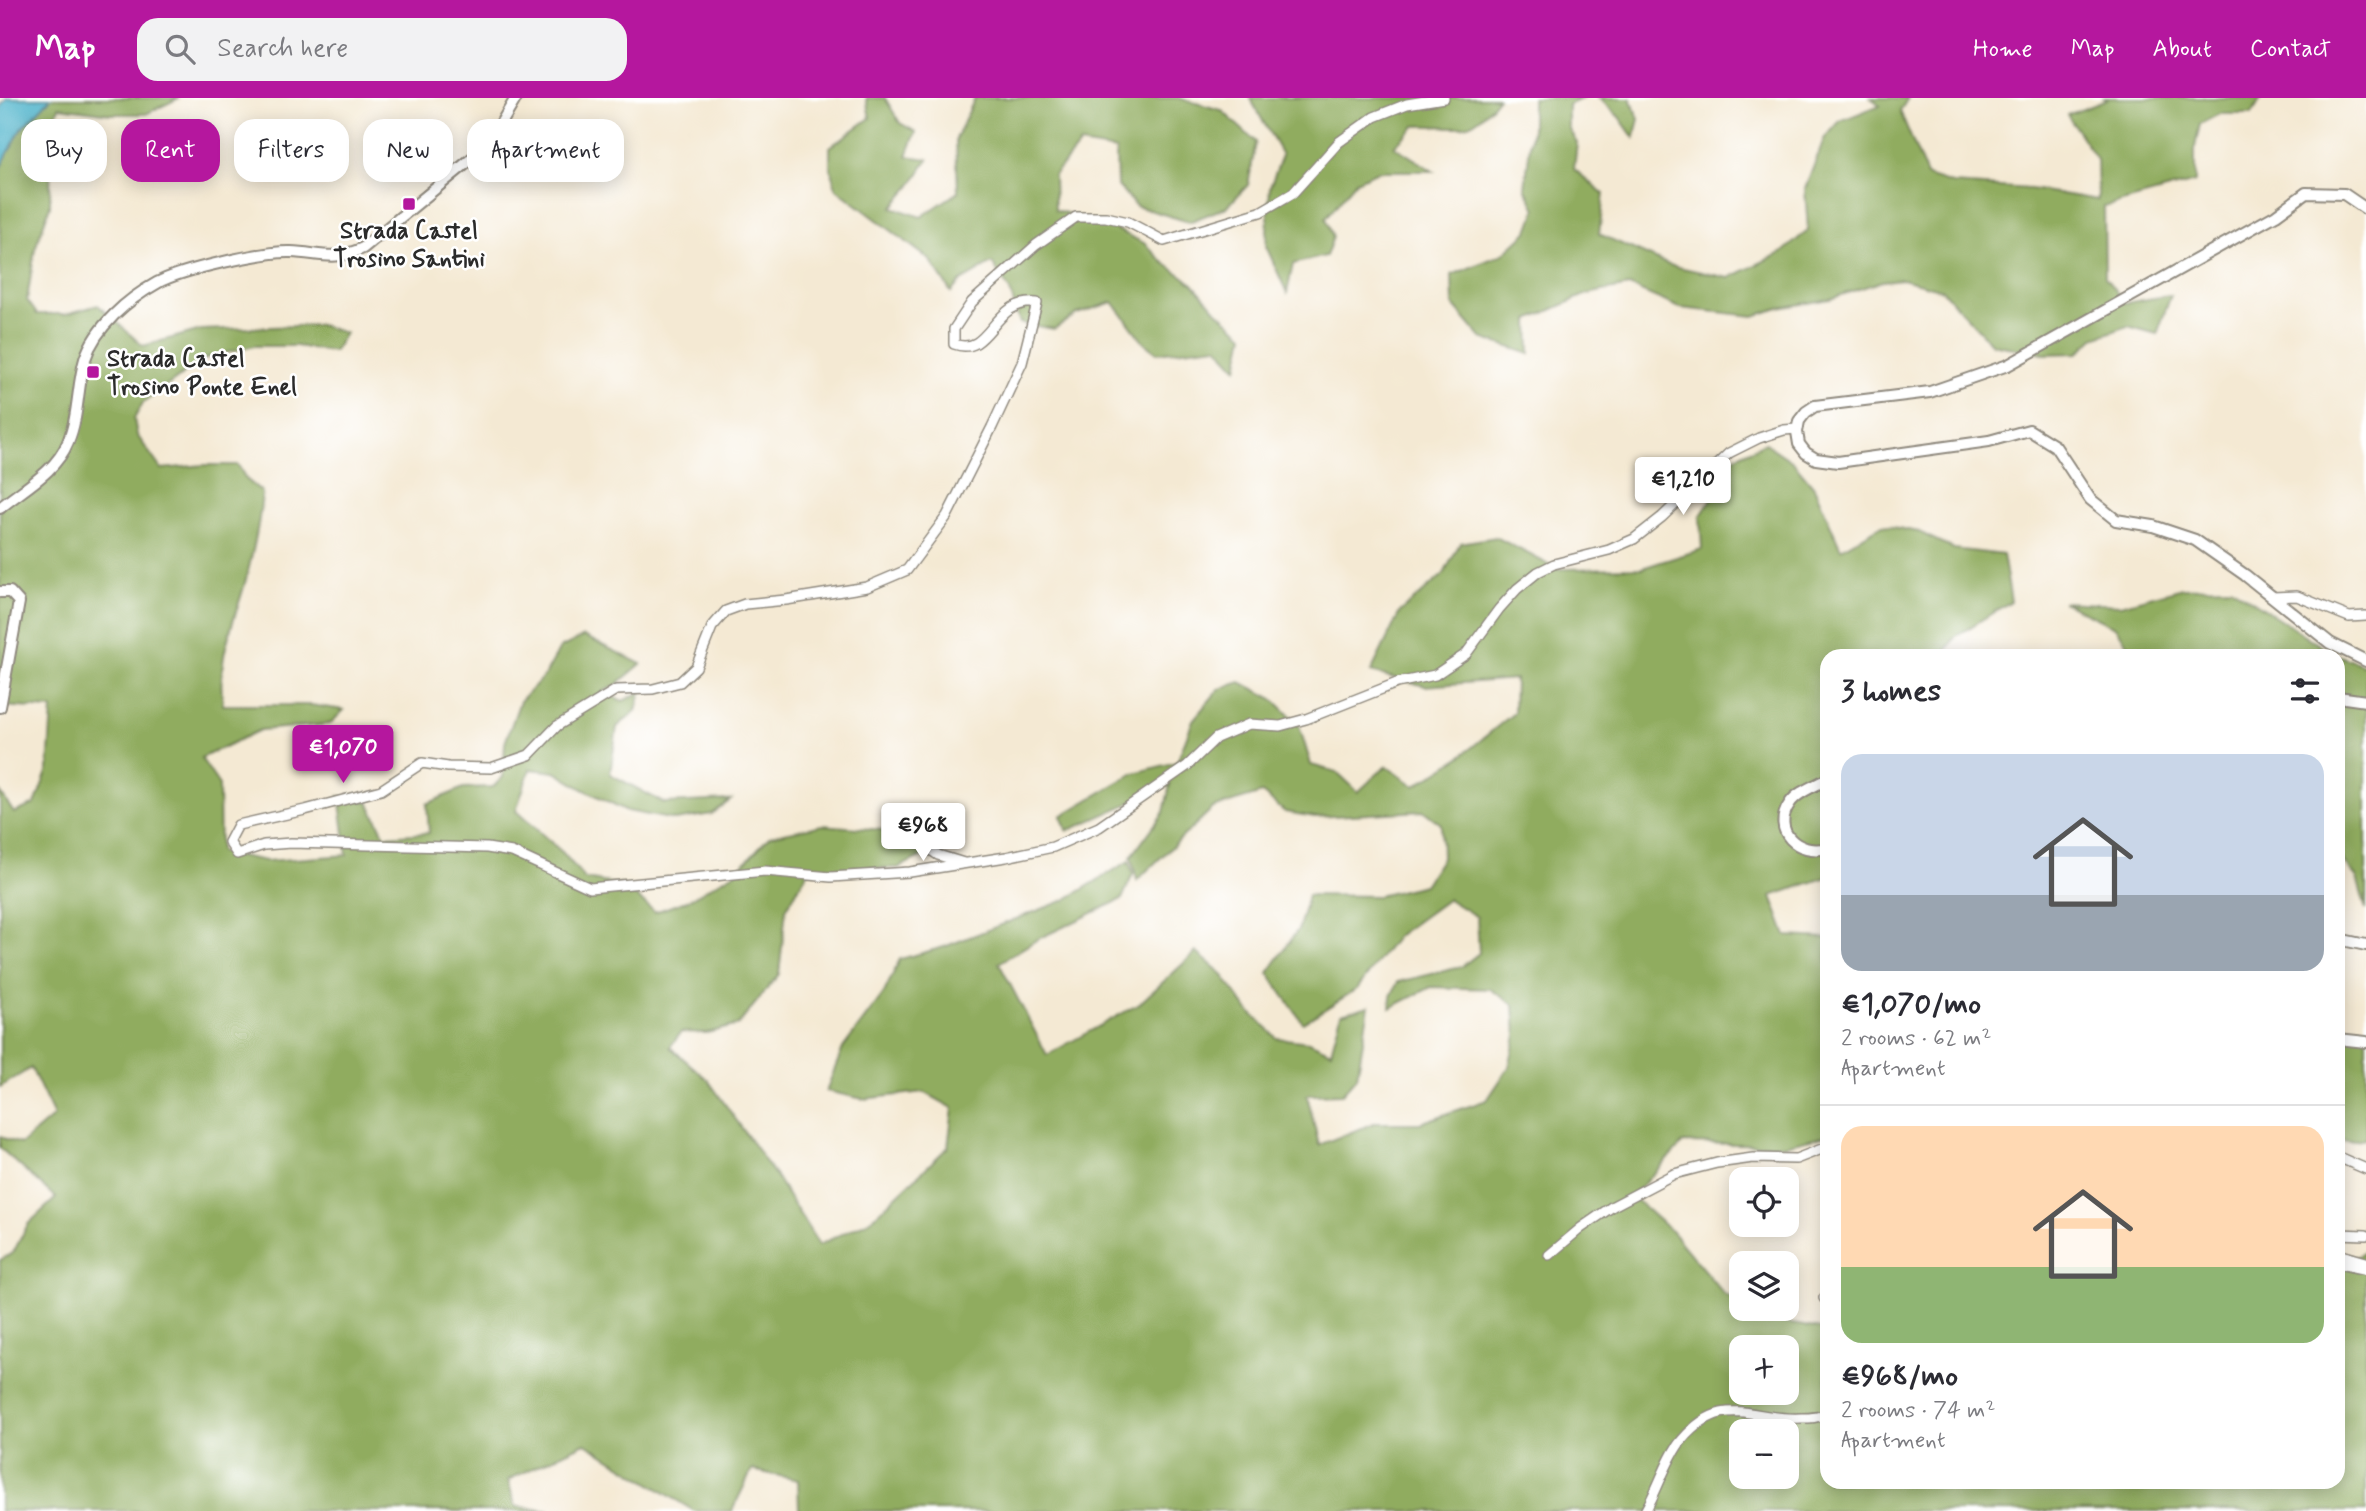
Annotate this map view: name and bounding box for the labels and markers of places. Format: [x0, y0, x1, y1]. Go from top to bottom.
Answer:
marker: Strada Castel Trosino Santini [401, 196, 417, 212]
place label: Strada Castel Trosino Santini [333, 216, 485, 275]
place label: Strada Castel Trosino Ponte Enel [107, 344, 297, 403]
marker: Strada Castel Trosino Ponte Enel [85, 364, 101, 380]
pin: €1,210 [1626, 458, 1740, 517]
pin: €1,070 [286, 726, 400, 785]
pin: €968 [882, 804, 964, 863]

